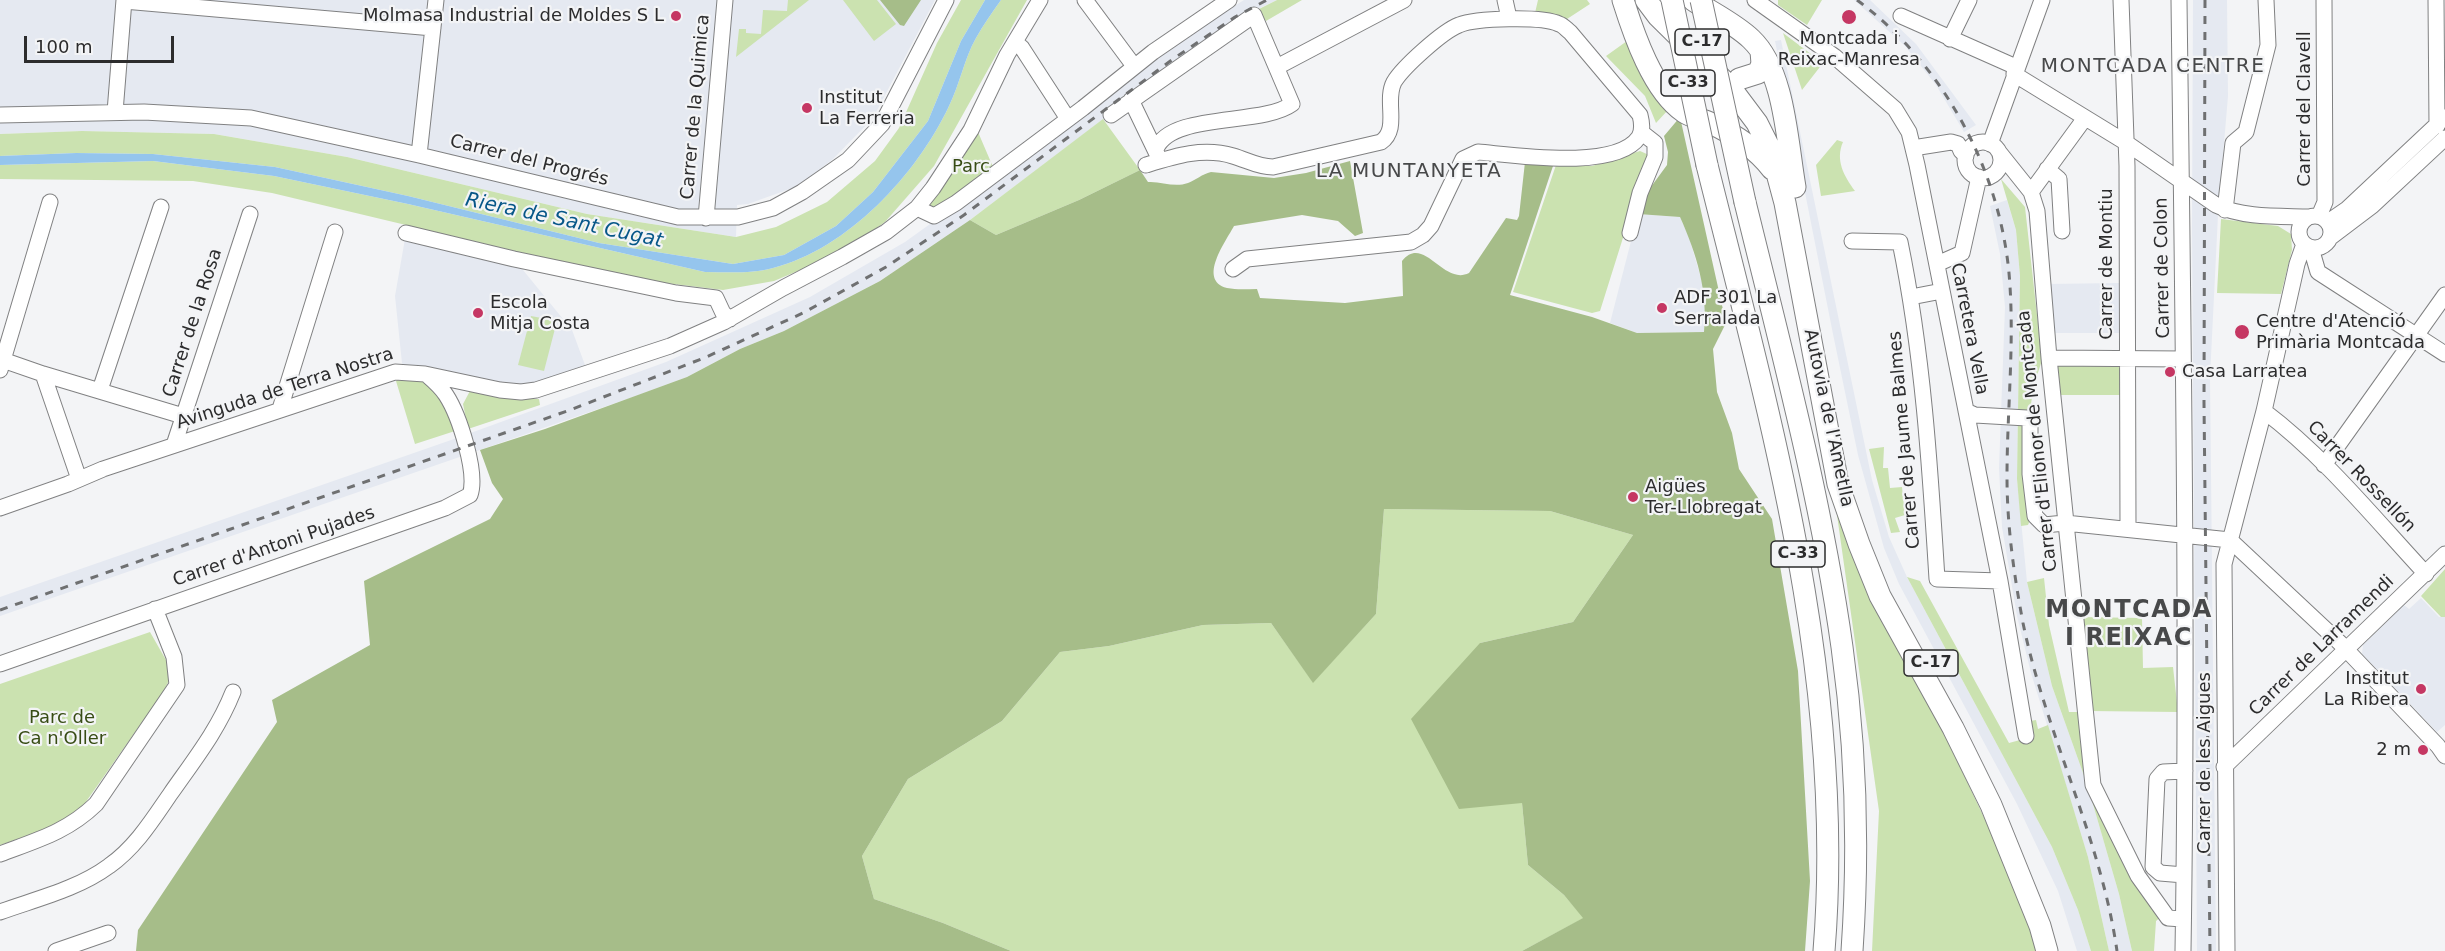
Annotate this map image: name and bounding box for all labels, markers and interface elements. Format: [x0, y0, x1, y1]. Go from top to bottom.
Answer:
place label: Molmasa Industrial de Moldes S L [363, 5, 664, 27]
marker: Montcada i Reixac-Manresa [1840, 8, 1858, 26]
marker: Molmasa Industrial de Moldes S L [669, 9, 683, 23]
street label: Carrer de la Quimica [677, 13, 715, 201]
scale bar [27, 24, 177, 62]
place label: Montcada i Reixac-Manresa [1778, 28, 1920, 70]
road number: C-17 [1675, 29, 1729, 55]
street label: Carrer del Clavell [2294, 31, 2316, 187]
text: 100 m [35, 36, 93, 57]
district label: MONTCADA CENTRE [2041, 55, 2265, 79]
road number: C-33 [1661, 70, 1715, 96]
place label: Institut La Ferreria [819, 87, 915, 130]
marker: Institut La Ferreria [800, 101, 814, 115]
street label: Carrer del Progrés [448, 131, 610, 191]
park label: Parc [952, 156, 990, 178]
district label: LA MUNTANYETA [1316, 160, 1502, 184]
water label: Riera de Sant Cugat [463, 188, 665, 254]
street label: Carrer de Montiu [2096, 188, 2118, 340]
street label: Carrer de Colon [2151, 197, 2175, 339]
street label: Carrer de la Rosa [159, 246, 227, 400]
street label: Carretera Vella [1946, 261, 1992, 397]
place label: ADF 301 La Serralada [1674, 287, 1777, 330]
place label: Escola Mitja Costa [490, 292, 590, 334]
marker: ADF 301 La Serralada [1655, 301, 1669, 315]
marker: Escola Mitja Costa [471, 306, 485, 320]
street label: Carrer d'Elionor de Montcada [2014, 309, 2062, 573]
place label: Centre d'Atenció Primària Montcada [2256, 311, 2425, 354]
marker: Centre d'Atenció Primària Montcada [2233, 323, 2251, 341]
street label: Autovia de l'Ametlla [1799, 327, 1857, 509]
street label: Carrer de Jaume Balmes [1885, 330, 1925, 550]
street label: Avinguda de Terra Nostra [174, 344, 396, 434]
place label: Casa Larratea [2182, 361, 2307, 383]
marker: Casa Larratea [2163, 365, 2177, 379]
street label: Carrer Rossellón [2302, 417, 2420, 537]
place label: Aigües Ter-Llobregat [1645, 476, 1762, 518]
marker: Aigües Ter-Llobregat [1626, 490, 1640, 504]
street label: Carrer d'Antoni Pujades [170, 502, 378, 592]
road number: C-33 [1771, 541, 1825, 567]
street label: Carrer de Larramendi [2245, 571, 2399, 721]
district label: MONTCADA I REIXAC [2045, 597, 2213, 653]
road number: C-17 [1904, 650, 1958, 676]
place label: Institut La Ribera [2324, 668, 2409, 710]
street label: Carrer de les Aigues [2194, 672, 2216, 854]
marker: Institut La Ribera [2414, 682, 2428, 696]
park label: Parc de Ca n'Oller [18, 707, 106, 750]
place label: 2 m [2376, 739, 2411, 761]
marker: 2 m [2416, 743, 2430, 757]

